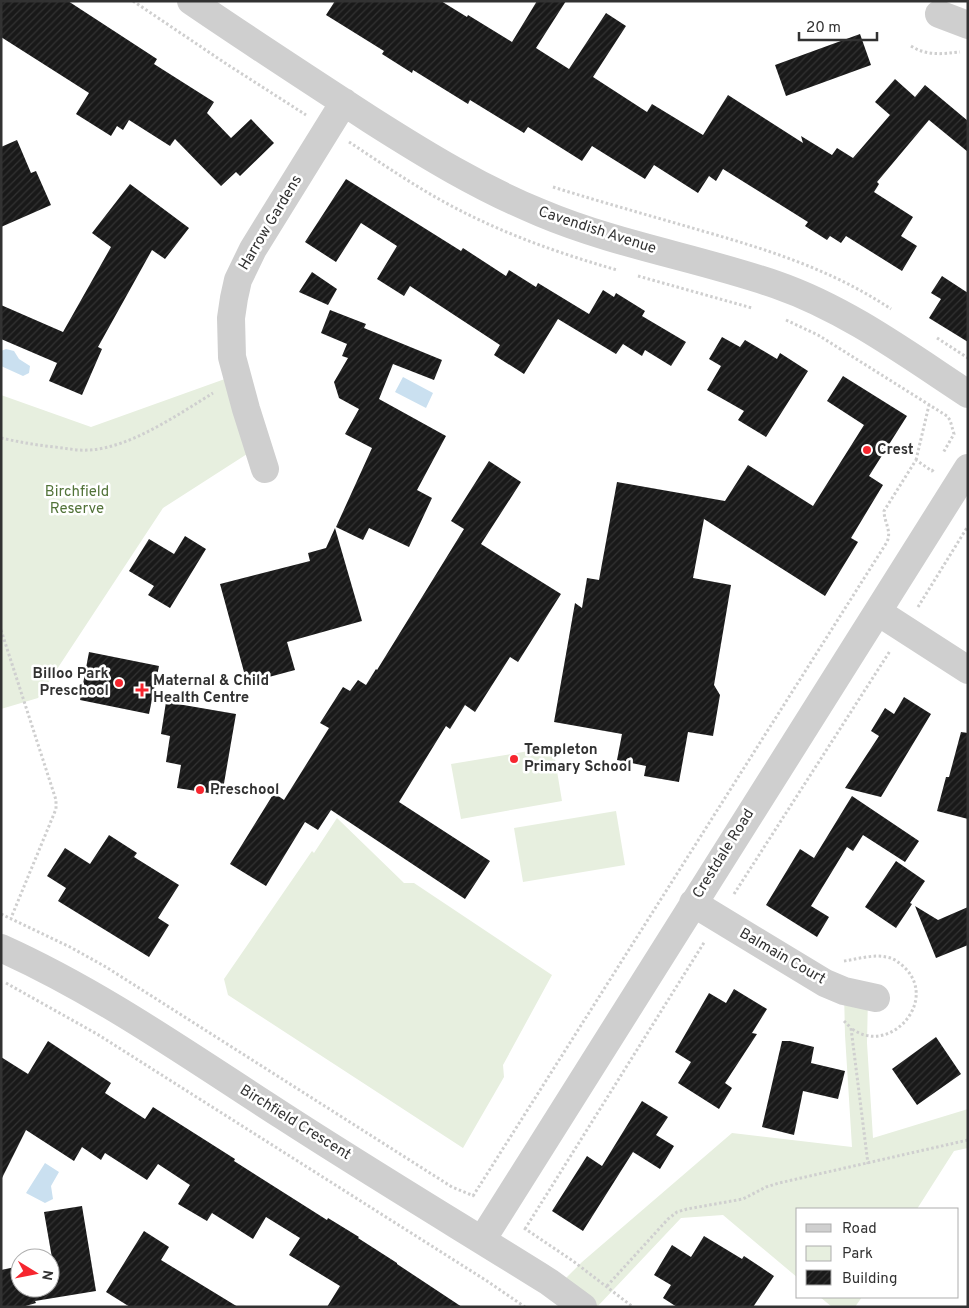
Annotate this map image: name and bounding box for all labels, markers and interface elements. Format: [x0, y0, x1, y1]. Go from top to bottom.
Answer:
scale bar [799, 10, 876, 42]
text: 20 m [806, 19, 841, 38]
street label: Harrow Gardens [235, 172, 307, 274]
street label: Cavendish Avenue [536, 203, 658, 259]
place label: Crest [877, 441, 914, 460]
marker: Crest [861, 444, 873, 456]
park label: Birchfield Reserve [45, 483, 109, 519]
place label: Billoo Park Preschool [33, 665, 109, 701]
place label: Maternal & Child Health Centre [153, 672, 269, 708]
marker: Billoo Park Preschool [113, 677, 125, 689]
marker: Maternal & Child Health Centre [135, 683, 149, 697]
place label: Templeton Primary School [524, 741, 632, 777]
marker: Templeton Primary School [508, 753, 520, 765]
place label: Preschool [210, 781, 279, 800]
marker: Preschool [194, 784, 206, 796]
street label: Crestdale Road [689, 806, 759, 902]
street label: Balmain Court [735, 925, 829, 989]
street label: Birchfield Crescent [236, 1081, 354, 1165]
legend [796, 1208, 959, 1298]
text: Road [842, 1220, 877, 1239]
text: Park [842, 1245, 873, 1264]
north arrow [10, 1248, 60, 1298]
text: N [37, 1269, 56, 1281]
text: Building [842, 1270, 897, 1289]

